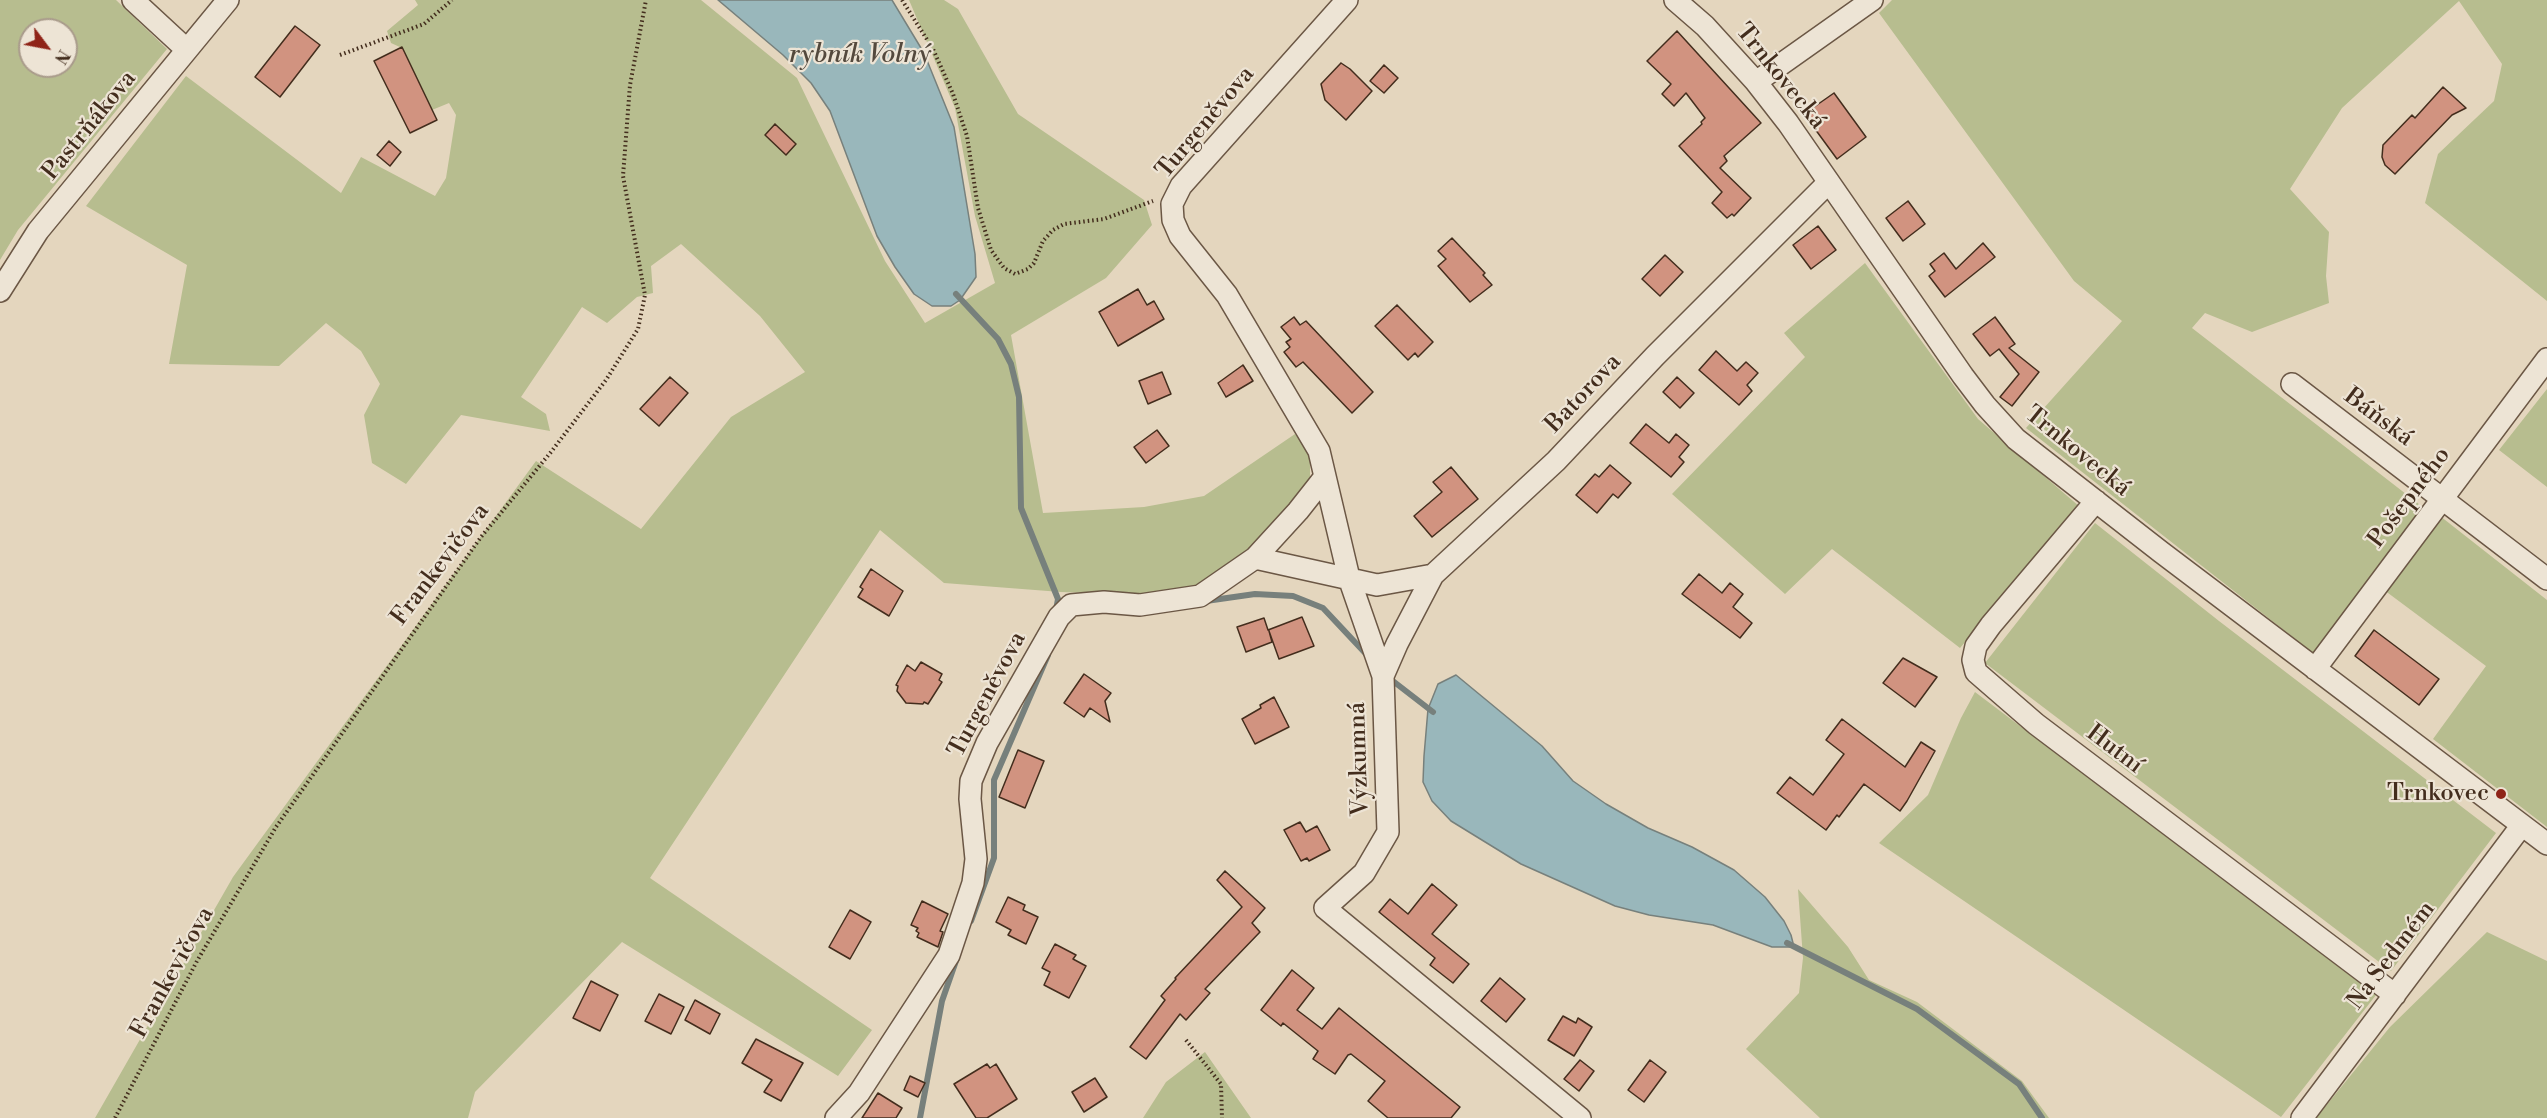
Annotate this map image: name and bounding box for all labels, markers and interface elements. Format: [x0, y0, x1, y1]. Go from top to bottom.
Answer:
north arrow [18, 18, 78, 78]
street label: Trnkovecká [1729, 18, 1831, 136]
water label: rybník Volný [789, 40, 931, 72]
text: N [50, 46, 73, 67]
street label: Turgeněvova [1151, 61, 1261, 185]
street label: Pastrňákova [37, 65, 143, 187]
street label: Batorova [1540, 348, 1628, 440]
street label: Báňská [2338, 383, 2418, 453]
street label: Trnkovecká [2018, 401, 2136, 503]
street label: Pošepného [2363, 442, 2457, 554]
street label: Frankevičova [386, 498, 496, 632]
street label: Turgeněvova [943, 627, 1033, 763]
street label: Výzkumná [1344, 702, 1376, 816]
street label: Hutní [2080, 719, 2148, 781]
place label: Trnkovec [2387, 780, 2489, 808]
marker: Trnkovec [2494, 787, 2508, 801]
street label: Na Sedmém [2342, 896, 2442, 1016]
street label: Frankevičova [125, 902, 221, 1044]

